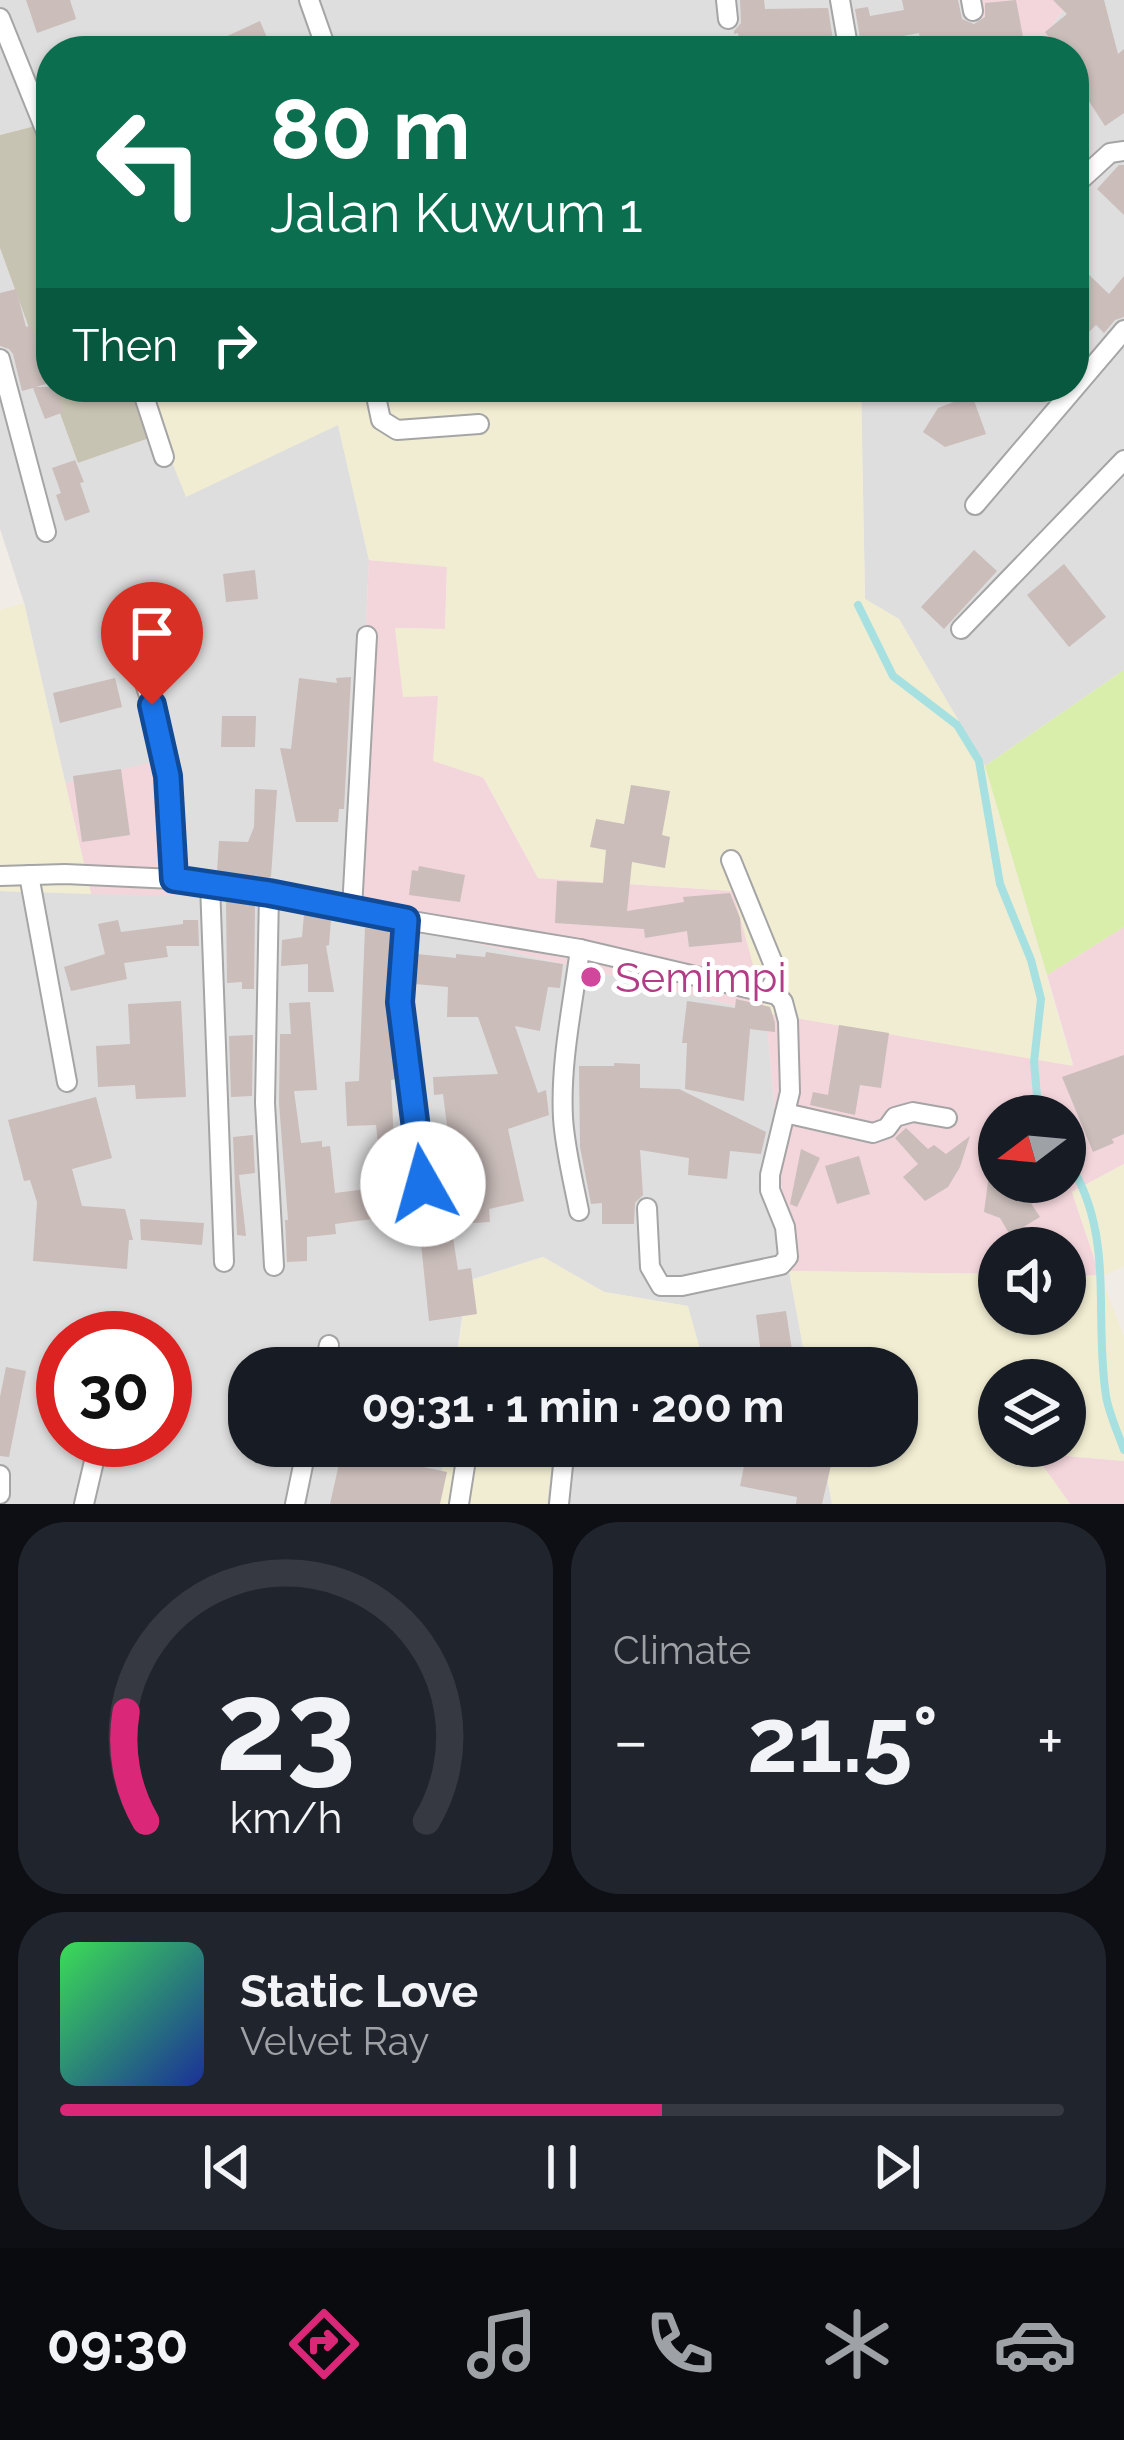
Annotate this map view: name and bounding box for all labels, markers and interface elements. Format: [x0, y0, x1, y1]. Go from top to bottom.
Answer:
text: 80 m [270, 80, 471, 179]
icon: left [72, 84, 228, 240]
text: Jalan Kuwum 1 [270, 181, 643, 245]
icon: right [202, 312, 268, 378]
text: Then [72, 319, 178, 372]
pin [101, 582, 203, 705]
icon: arrive [119, 600, 185, 666]
place label: Semimpi [615, 953, 787, 1002]
marker: Semimpi [578, 964, 604, 990]
north arrow [978, 1095, 1086, 1203]
map controls [978, 1095, 1086, 1467]
position arrow [360, 1121, 486, 1247]
button: sound [978, 1227, 1086, 1335]
speed limit sign: 30 [36, 1311, 192, 1467]
button: layers [978, 1359, 1086, 1467]
text: 09:31 · 1 min · 200 m [362, 1380, 784, 1433]
text: Climate [613, 1627, 751, 1673]
text: 23 [215, 1653, 356, 1799]
text: 21.5° [747, 1687, 938, 1793]
text: − [613, 1702, 649, 1779]
text: + [1037, 1702, 1064, 1779]
text: km/h [229, 1793, 342, 1843]
text: Static Love [240, 1965, 478, 2018]
text: Velvet Ray [240, 2018, 429, 2064]
icon: previous [194, 2134, 260, 2200]
icon: pause [529, 2134, 595, 2200]
icon: next [864, 2134, 930, 2200]
icon: directions [282, 2302, 366, 2386]
icon: music [460, 2302, 544, 2386]
icon: phone [638, 2302, 722, 2386]
icon: climate [815, 2302, 899, 2386]
icon: car [993, 2302, 1077, 2386]
text: 09:30 [47, 2312, 188, 2376]

